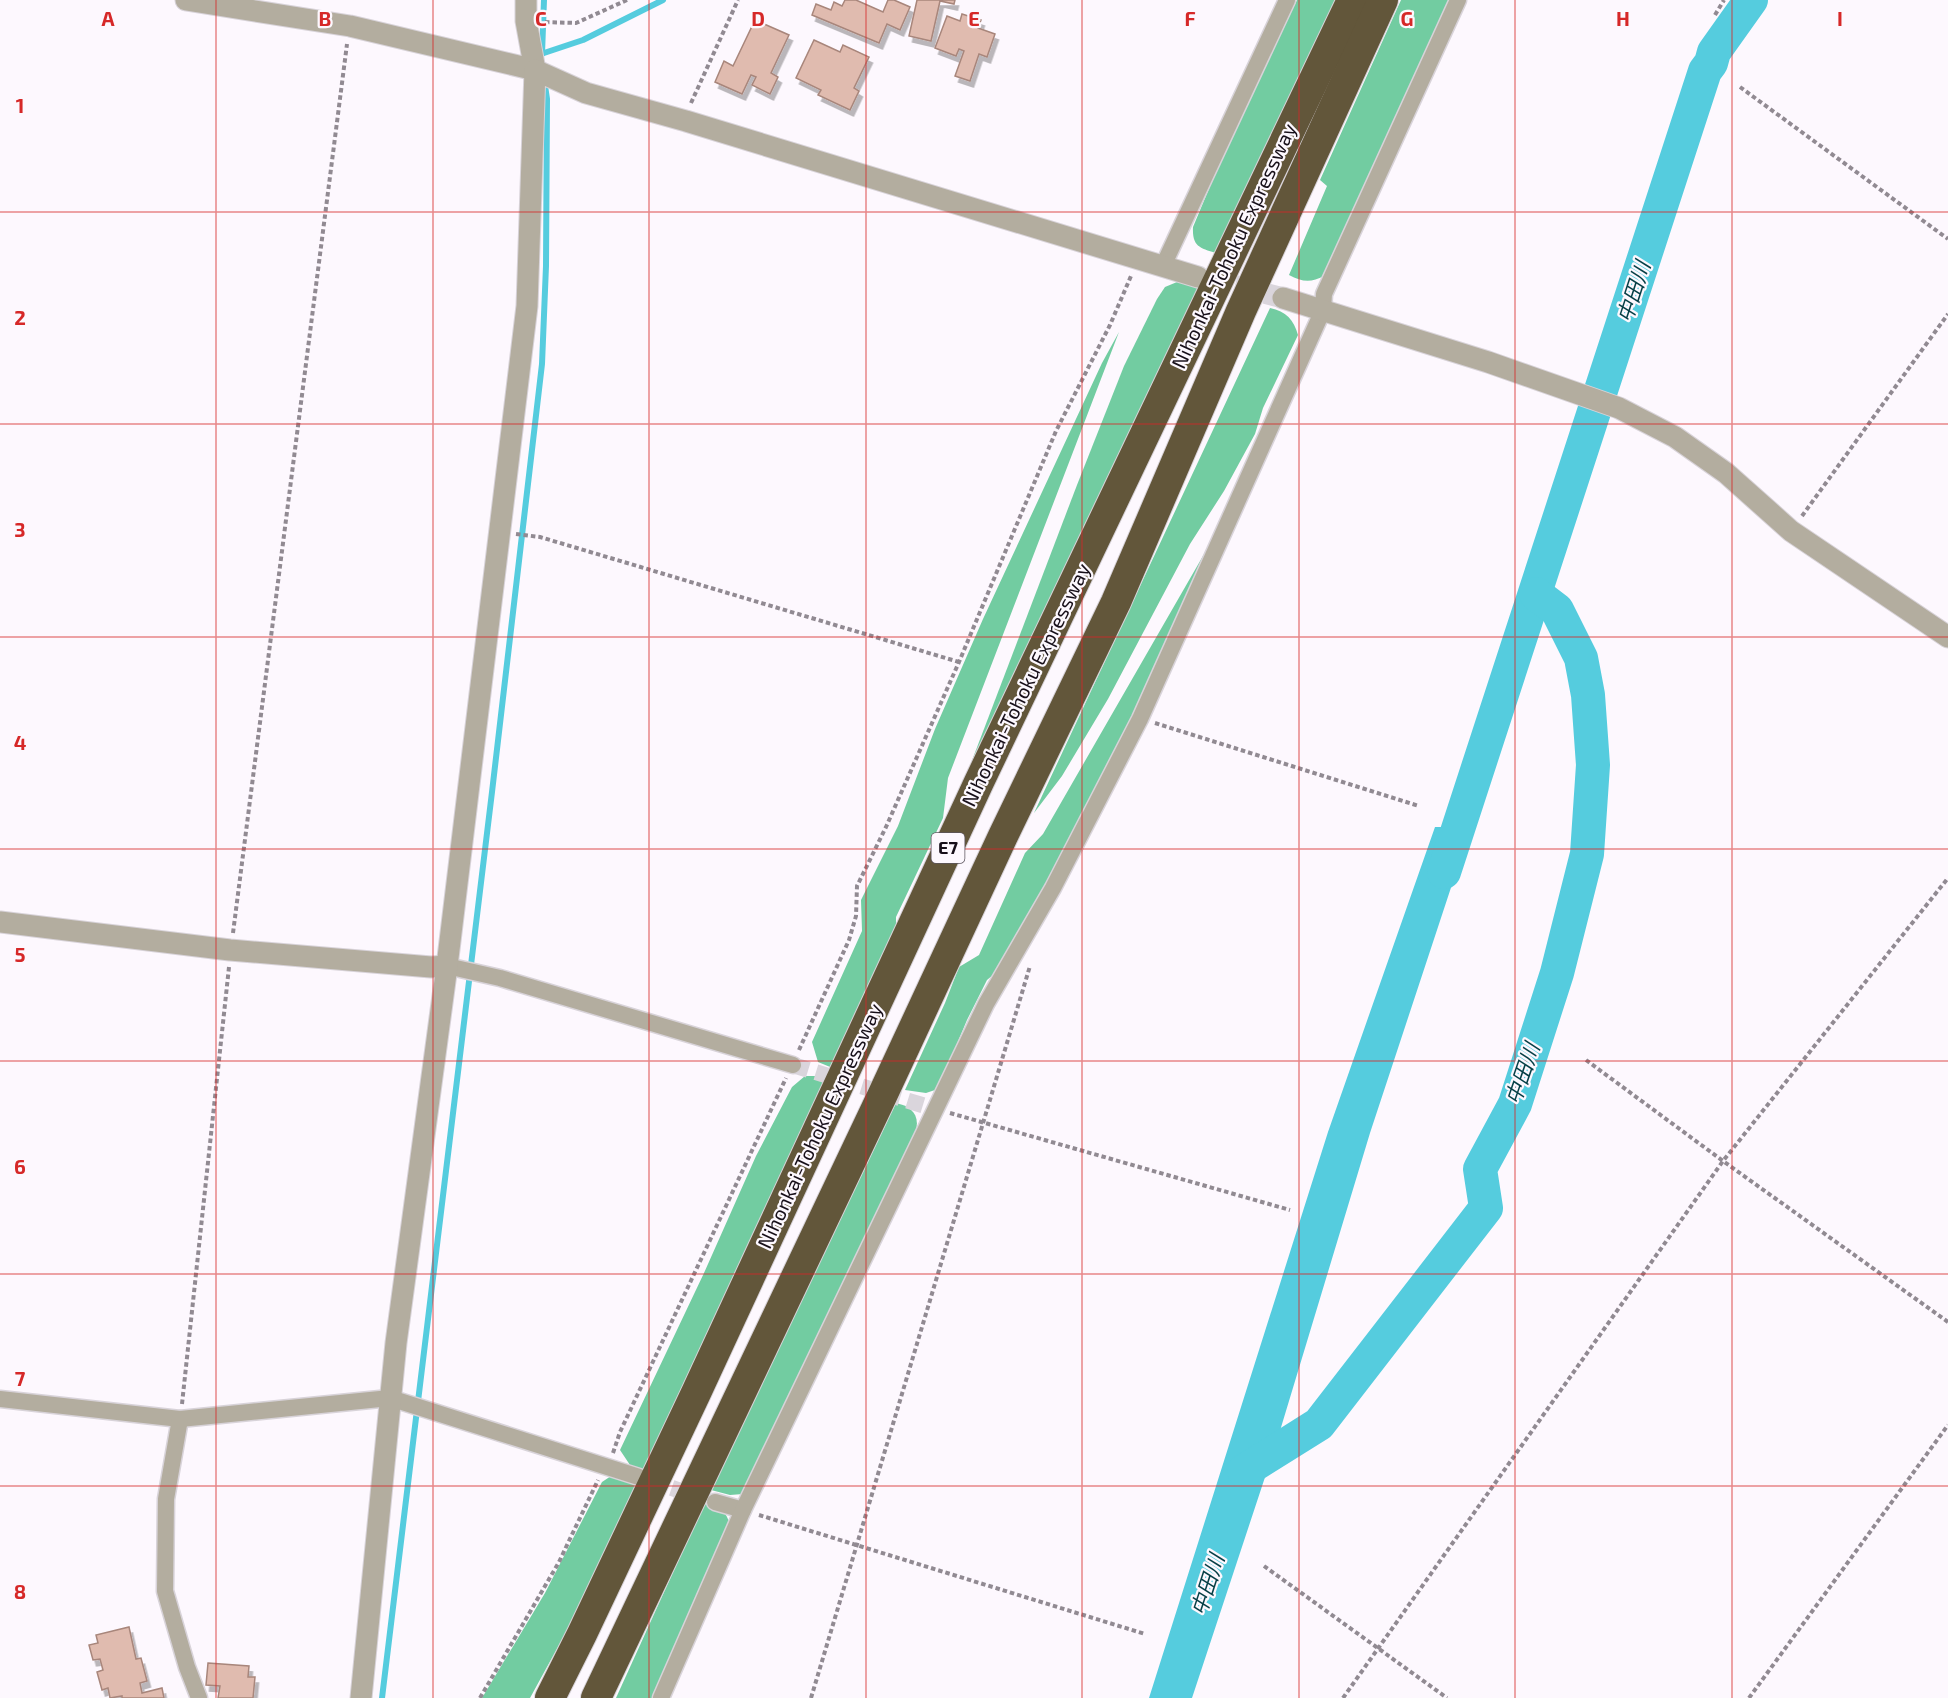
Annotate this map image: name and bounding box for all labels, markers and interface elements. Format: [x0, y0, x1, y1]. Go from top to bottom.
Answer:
text: A [101, 6, 115, 30]
text: B [319, 6, 331, 30]
text: C [535, 6, 547, 30]
text: D [751, 6, 765, 30]
text: E [968, 6, 980, 30]
text: F [1184, 6, 1196, 30]
text: G [1401, 6, 1413, 30]
text: H [1616, 6, 1630, 30]
text: I [1837, 6, 1843, 30]
text: 1 [16, 93, 24, 117]
street label: Nihonkai-Tohoku Expressway [1166, 119, 1301, 372]
water label: 中田川 [1611, 256, 1655, 325]
text: 2 [14, 305, 26, 329]
text: 3 [14, 517, 26, 541]
street label: Nihonkai-Tohoku Expressway [956, 559, 1095, 810]
text: 4 [14, 730, 27, 754]
road number: E7 [932, 833, 964, 863]
text: 5 [14, 942, 26, 966]
street label: Nihonkai-Tohoku Expressway [752, 999, 887, 1252]
water label: 中田川 [1500, 1038, 1544, 1107]
text: 6 [14, 1154, 26, 1178]
text: 7 [15, 1366, 26, 1390]
water label: 中田川 [1185, 1549, 1229, 1618]
text: 8 [14, 1579, 26, 1603]

